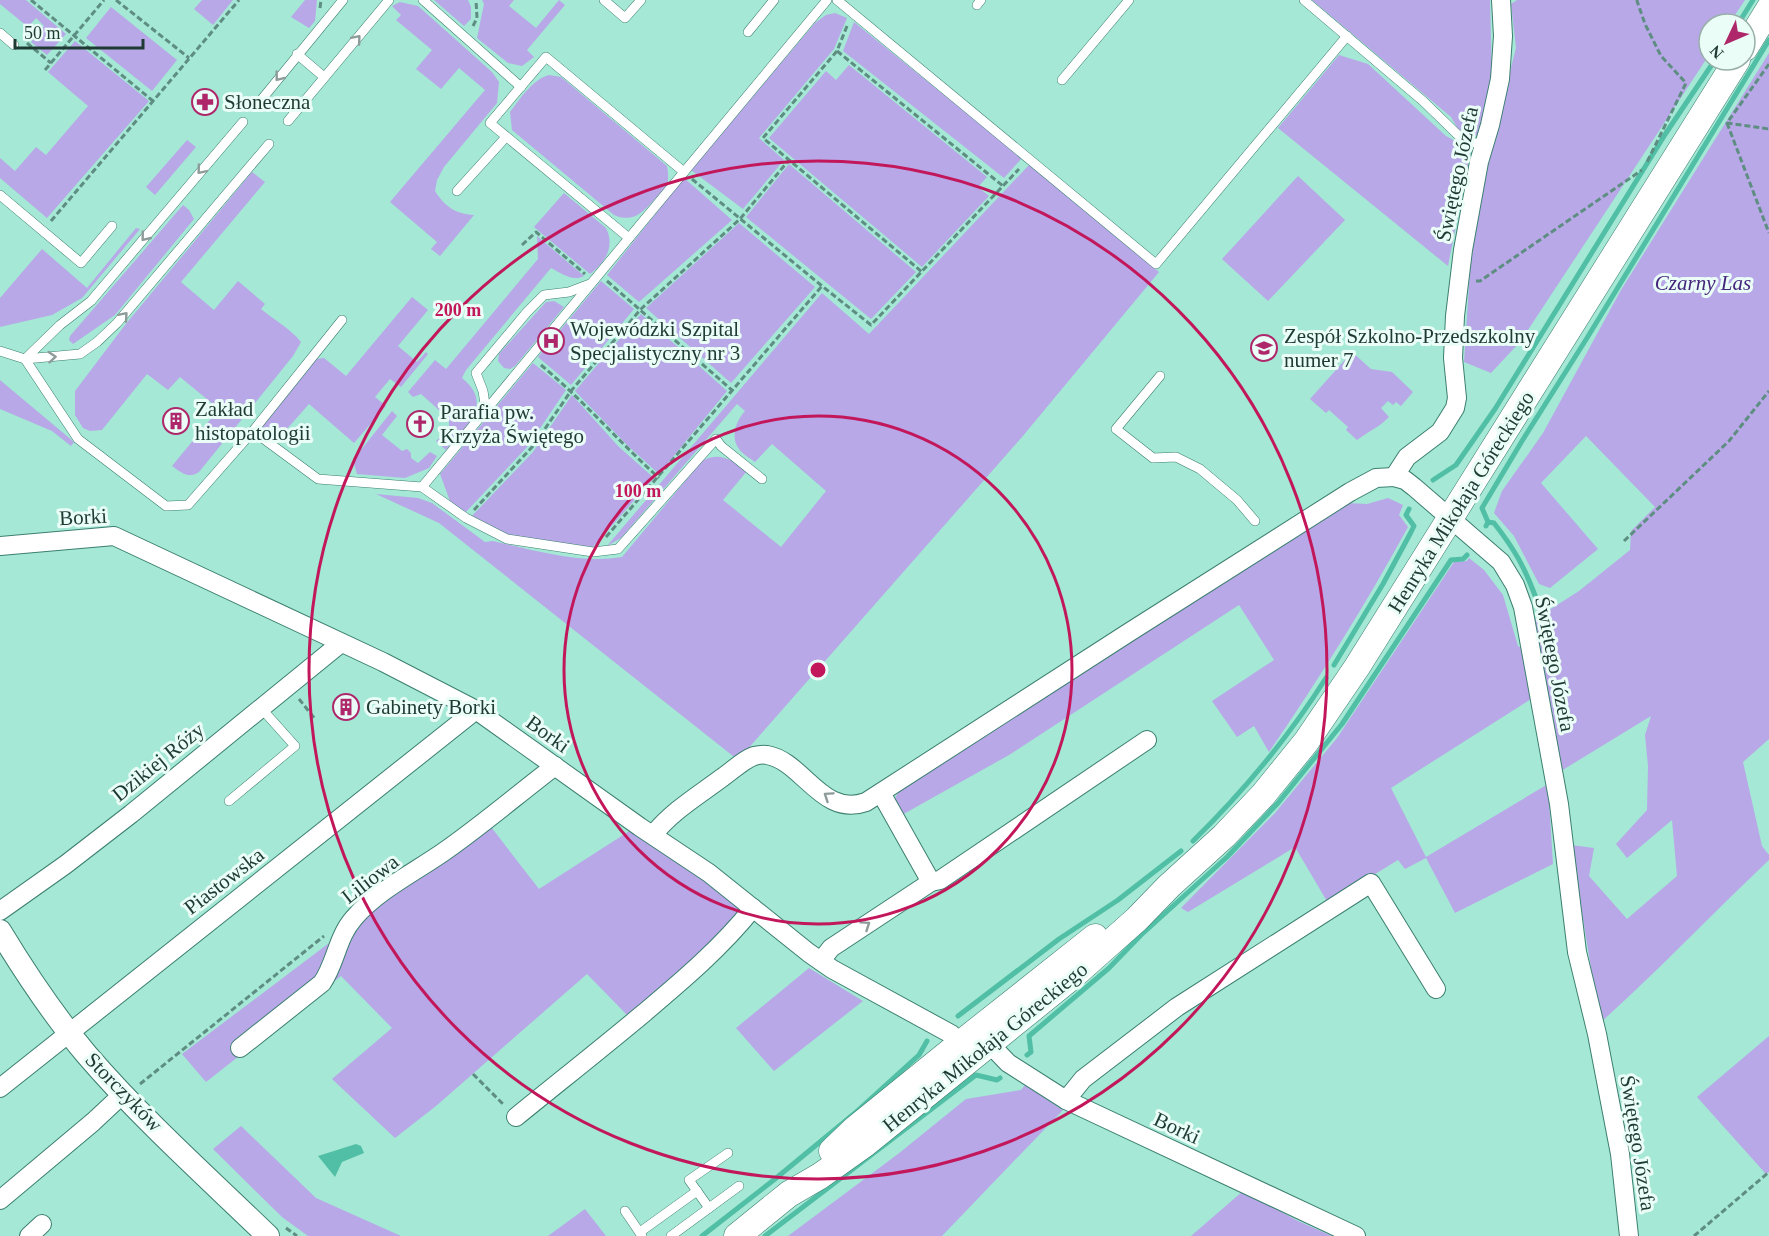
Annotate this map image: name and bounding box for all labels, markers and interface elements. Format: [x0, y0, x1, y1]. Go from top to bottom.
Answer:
scale bar [15, 12, 142, 50]
north arrow [1697, 12, 1757, 72]
text: 50 m [24, 23, 61, 43]
one-way arrow [349, 35, 360, 46]
text: N [1706, 42, 1727, 62]
one-way arrow [276, 70, 287, 81]
pharmacy icon: Słoneczna [190, 87, 220, 117]
place label: Słoneczna [224, 90, 311, 114]
street label: Świętego Józefa [1431, 104, 1483, 244]
one-way arrow [197, 163, 208, 174]
one-way arrow [141, 230, 152, 241]
park label: Czarny Las [1655, 271, 1751, 295]
text: 200 m [435, 300, 481, 320]
one-way arrow [117, 312, 128, 323]
place label: Wojewódzki Szpital Specjalistyczny nr 3 [570, 317, 740, 365]
place label: Zespół Szkolno-Przedszkolny numer 7 [1284, 324, 1536, 372]
hospital icon: Wojewódzki Szpital Specjalistyczny nr 3 [536, 326, 566, 356]
school or university icon: Zespół Szkolno-Przedszkolny numer 7 [1249, 333, 1279, 363]
one-way arrow [48, 351, 57, 364]
street label: Henryka Mikołaja Góreckiego [1383, 387, 1539, 617]
place label: Zakład histopatologii [195, 397, 311, 445]
place label: Parafia pw. Krzyża Świętego [440, 400, 584, 448]
building icon: Zakład histopatologii [161, 406, 191, 436]
church icon: Parafia pw. Krzyża Świętego [405, 409, 435, 439]
text: 100 m [615, 481, 661, 501]
street label: Borki [58, 504, 108, 530]
street label: Świętego Józefa [1530, 594, 1580, 734]
centre of rings [808, 660, 828, 680]
building icon: Gabinety Borki [331, 692, 361, 722]
place label: Gabinety Borki [366, 695, 496, 719]
street label: Borki [522, 710, 575, 758]
street label: Dzikiej Róży [107, 717, 209, 806]
one-way arrow [823, 792, 834, 803]
street label: Piastowska [179, 842, 269, 920]
street label: Liliowa [337, 849, 404, 909]
one-way arrow [860, 921, 871, 932]
street label: Henryka Mikołaja Góreckiego [878, 957, 1092, 1137]
street label: Storczyków [81, 1048, 168, 1137]
street label: Świętego Józefa [1615, 1073, 1661, 1213]
street label: Borki [1150, 1107, 1204, 1149]

